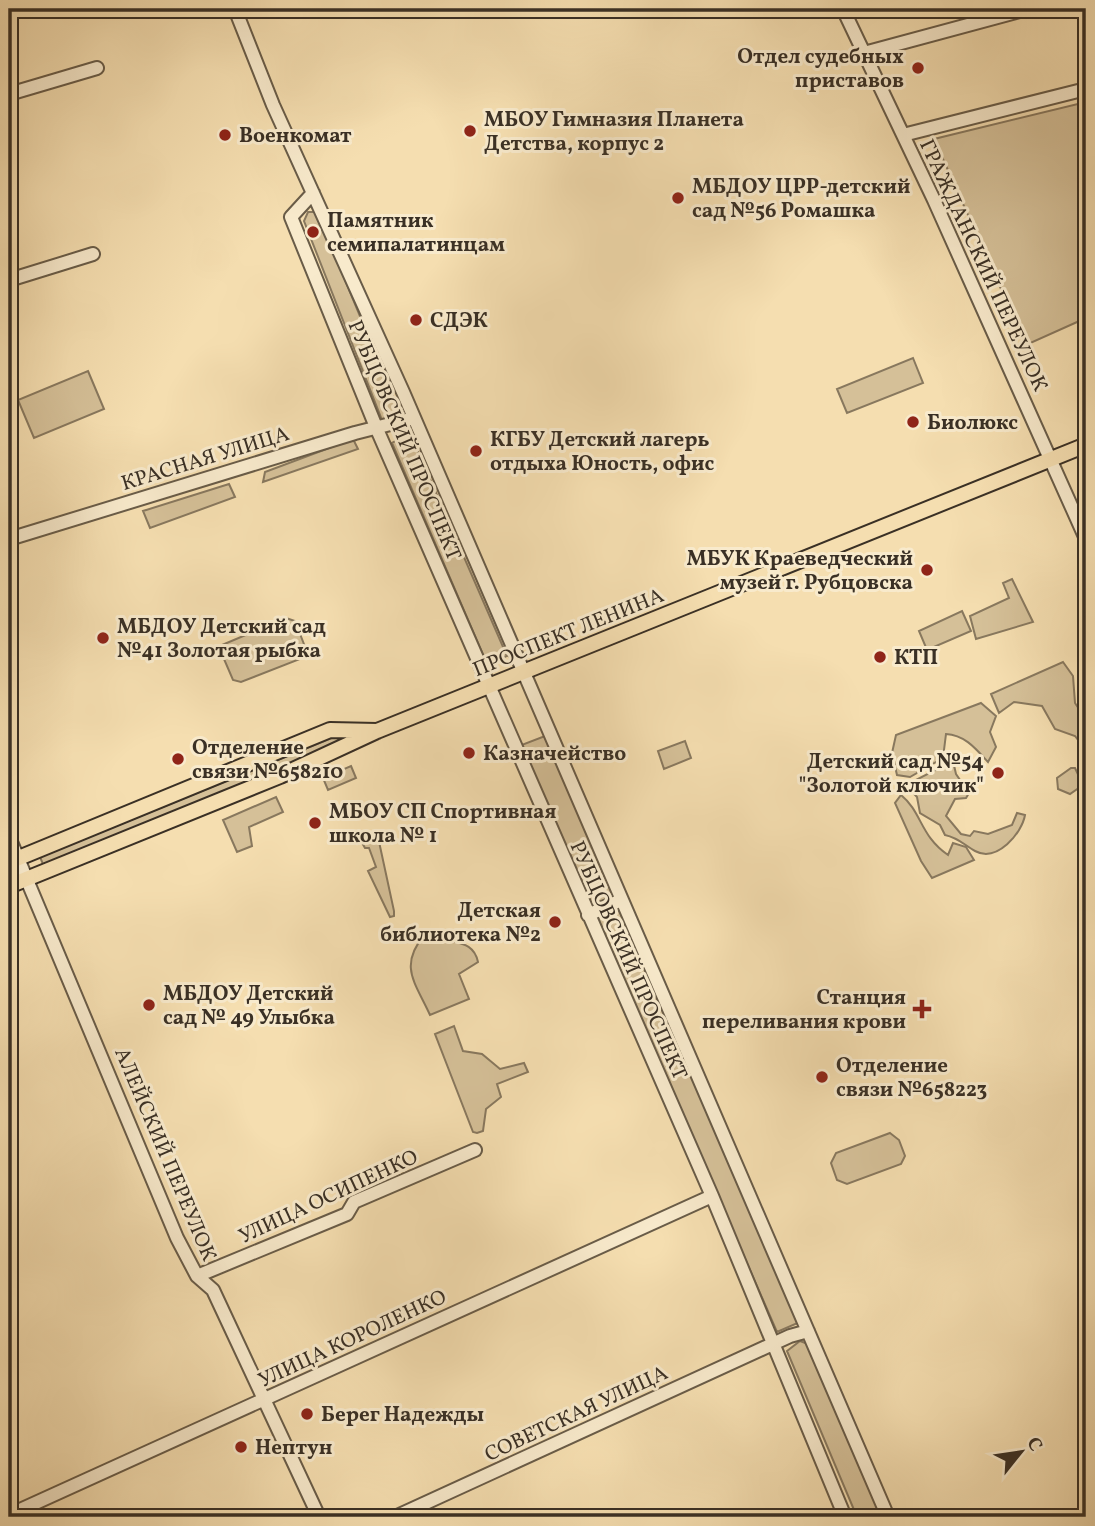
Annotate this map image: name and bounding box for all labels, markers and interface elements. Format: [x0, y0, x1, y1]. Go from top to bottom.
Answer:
place label: Отдел судебных приставов [737, 43, 904, 96]
marker: Отдел судебных приставов [910, 60, 926, 76]
place label: МБОУ Гимназия Планета Детства, корпус 2 [484, 106, 744, 159]
place label: Военкомат [239, 122, 352, 151]
marker: МБОУ Гимназия Планета Детства, корпус 2 [462, 123, 478, 139]
marker: Военкомат [217, 127, 233, 143]
street label: ГРАЖДАНСКИЙ ПЕРЕУЛОК [911, 135, 1054, 397]
place label: МБДОУ ЦРР-детский сад №56 Ромашка [692, 173, 910, 226]
marker: МБДОУ ЦРР-детский сад №56 Ромашка [670, 190, 686, 206]
place label: Памятник семипалатинцам [327, 207, 505, 260]
marker: Памятник семипалатинцам [305, 224, 321, 240]
place label: СДЭК [430, 307, 488, 336]
marker: СДЭК [408, 312, 424, 328]
street label: РУБЦОВСКИЙ ПРОСПЕКТ [340, 316, 468, 565]
place label: Биолюкс [927, 409, 1018, 438]
marker: Биолюкс [905, 414, 921, 430]
street label: КРАСНАЯ УЛИЦА [118, 420, 293, 499]
place label: КГБУ Детский лагерь отдыха Юность, офис [490, 426, 714, 479]
marker: КГБУ Детский лагерь отдыха Юность, офис [468, 443, 484, 459]
place label: МБУК Краеведческий музей г. Рубцовска [686, 545, 913, 598]
marker: МБУК Краеведческий музей г. Рубцовска [919, 562, 935, 578]
street label: ПРОСПЕКТ ЛЕНИНА [469, 582, 669, 685]
place label: МБДОУ Детский сад №41 Золотая рыбка [117, 613, 326, 666]
marker: МБДОУ Детский сад №41 Золотая рыбка [95, 630, 111, 646]
place label: КТП [894, 644, 938, 673]
marker: КТП [872, 649, 888, 665]
place label: Отделение связи №658210 [192, 734, 343, 787]
place label: Казначейство [483, 740, 626, 769]
marker: Казначейство [461, 745, 477, 761]
place label: Детский сад №54 "Золотой ключик" [799, 748, 984, 801]
marker: Отделение связи №658210 [170, 751, 186, 767]
marker: Детский сад №54 "Золотой ключик" [990, 765, 1006, 781]
place label: МБОУ СП Спортивная школа № 1 [329, 798, 557, 851]
marker: МБОУ СП Спортивная школа № 1 [307, 815, 323, 831]
street label: РУБЦОВСКИЙ ПРОСПЕКТ [562, 837, 693, 1085]
place label: Детская библиотека №2 [380, 897, 541, 950]
marker: Детская библиотека №2 [547, 914, 563, 930]
place label: МБДОУ Детский сад № 49 Улыбка [163, 980, 335, 1033]
place label: Станция переливания крови [702, 984, 906, 1037]
marker: МБДОУ Детский сад № 49 Улыбка [141, 997, 157, 1013]
marker: Станция переливания крови [912, 999, 932, 1019]
street label: АЛЕЙСКИЙ ПЕРЕУЛОК [106, 1043, 223, 1266]
place label: Отделение связи №658223 [836, 1052, 987, 1105]
marker: Отделение связи №658223 [814, 1069, 830, 1085]
street label: УЛИЦА ОСИПЕНКО [234, 1143, 423, 1252]
street label: УЛИЦА КОРОЛЕНКО [254, 1283, 451, 1396]
street label: СОВЕТСКАЯ УЛИЦА [480, 1359, 673, 1470]
place label: Берег Надежды [321, 1401, 484, 1430]
marker: Берег Надежды [299, 1406, 315, 1422]
north arrow [986, 1418, 1056, 1488]
text: С [1020, 1433, 1048, 1456]
place label: Нептун [255, 1434, 333, 1463]
marker: Нептун [233, 1439, 249, 1455]

